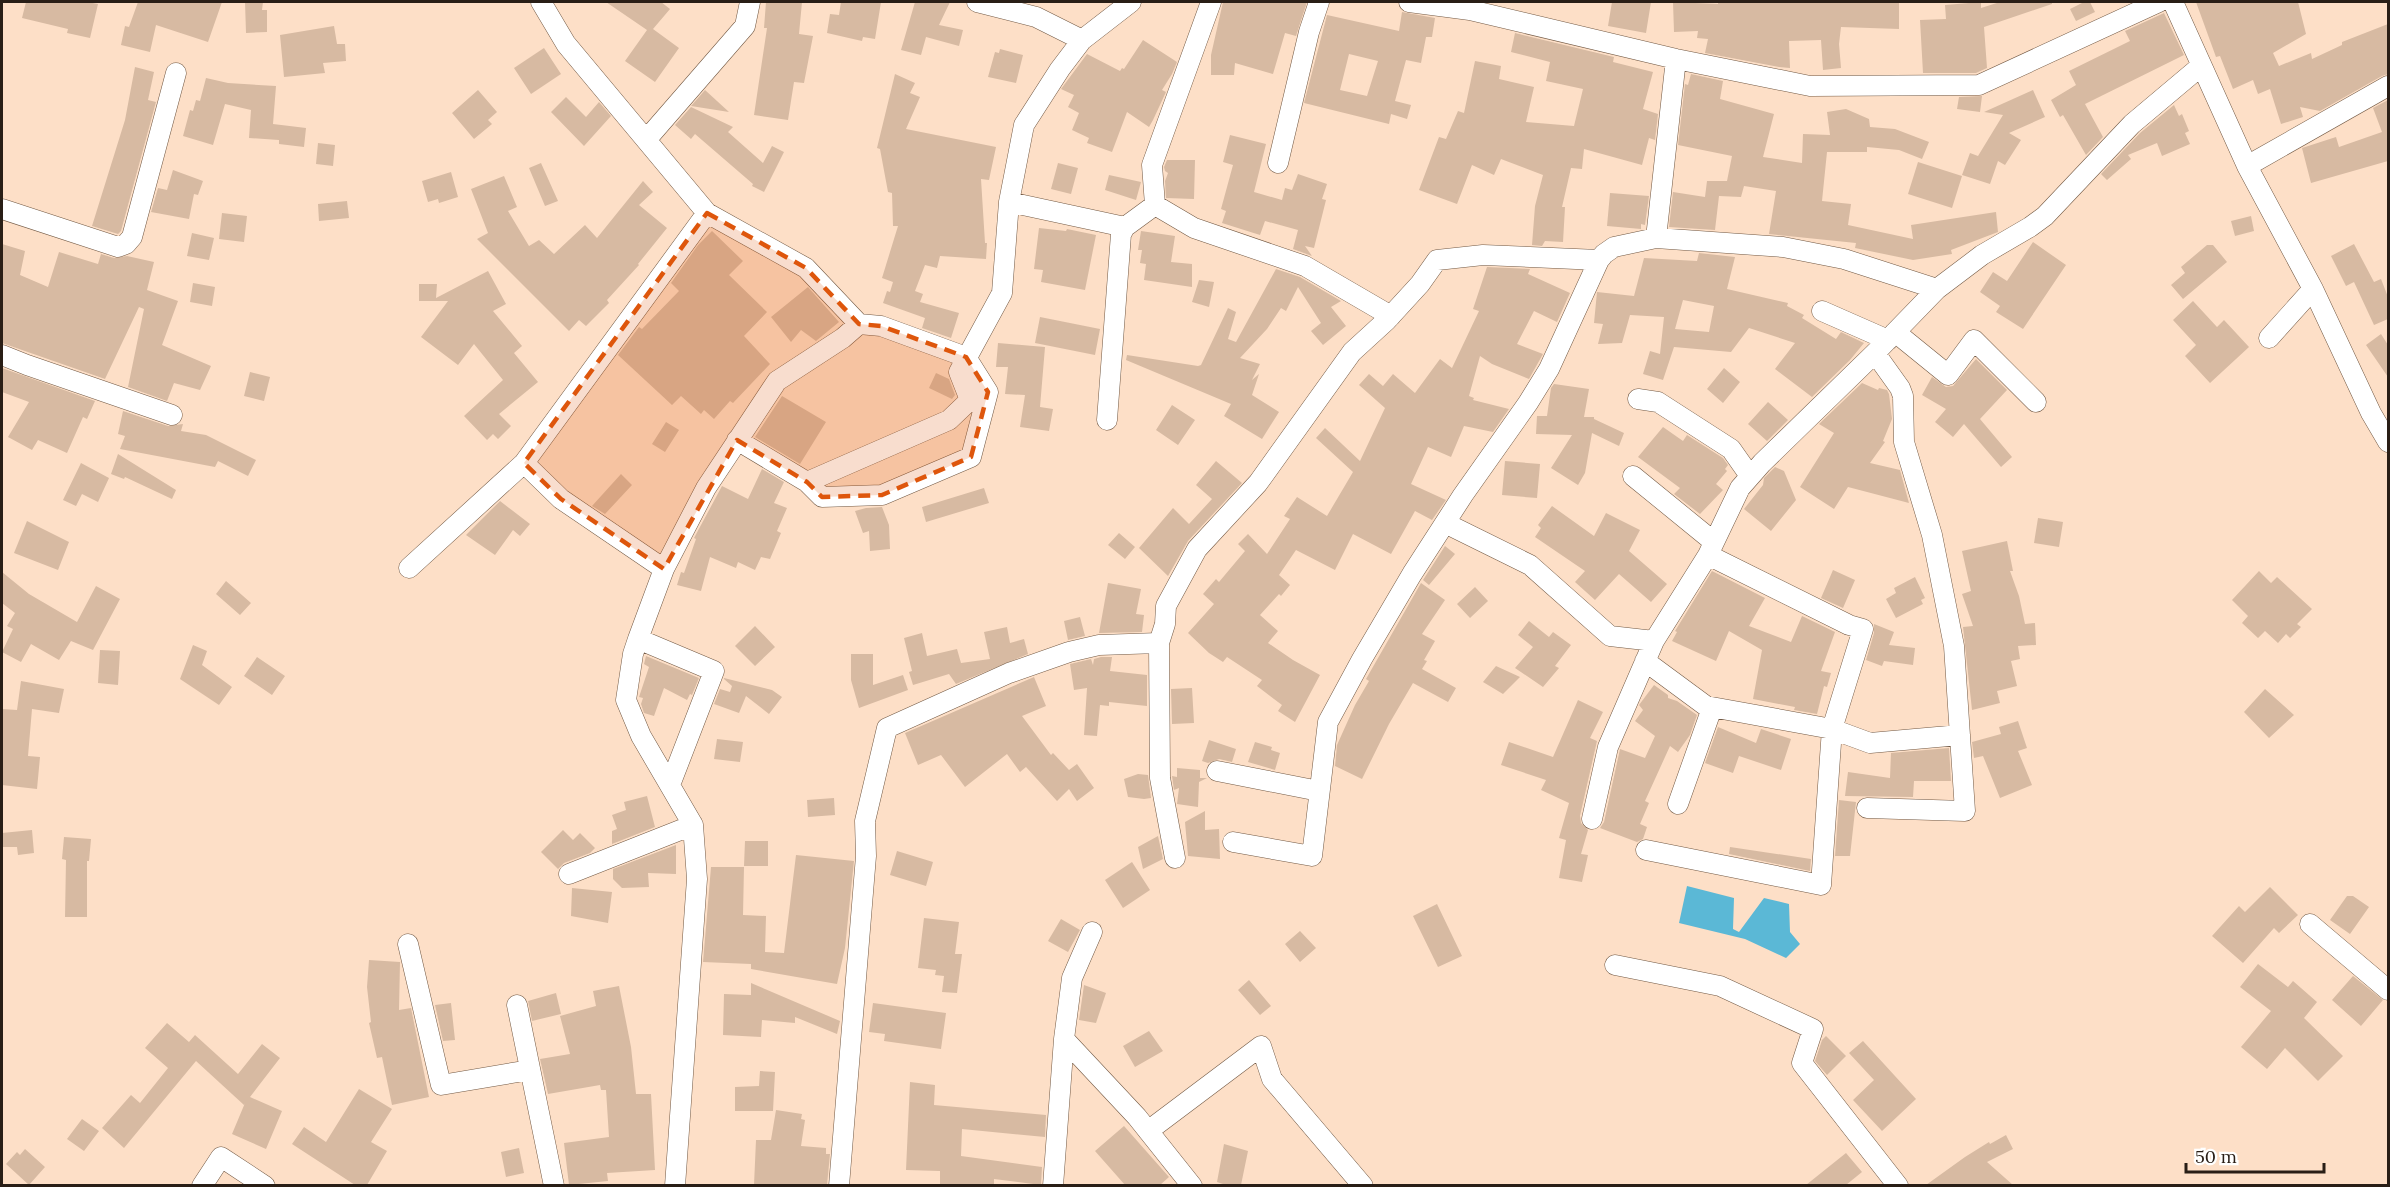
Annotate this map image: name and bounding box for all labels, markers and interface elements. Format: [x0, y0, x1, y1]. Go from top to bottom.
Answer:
scale bar [2186, 1136, 2324, 1174]
text: 50 m [2195, 1145, 2237, 1168]

